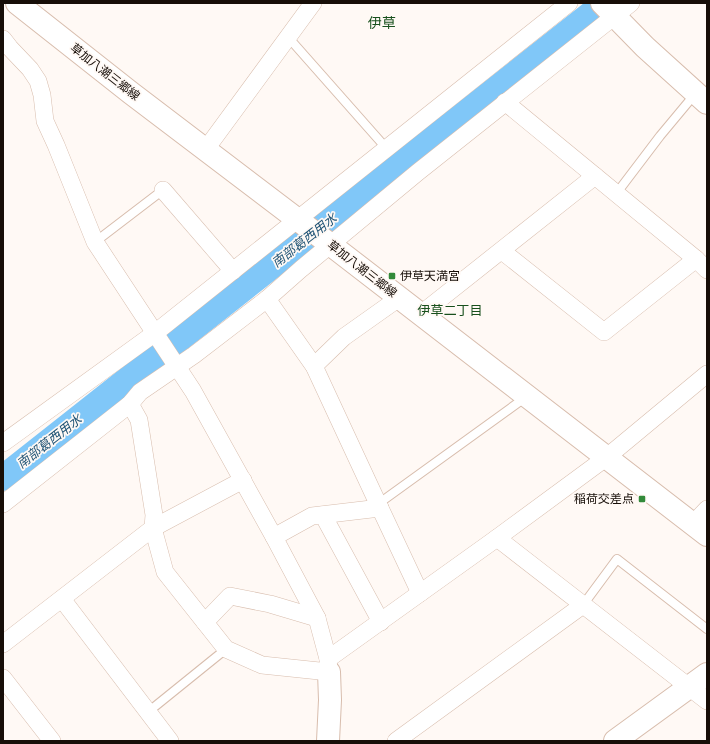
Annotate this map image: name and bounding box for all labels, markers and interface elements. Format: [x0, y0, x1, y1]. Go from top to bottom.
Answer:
district label: 伊草 [368, 14, 396, 32]
street label: 草加八潮三郷線 [68, 40, 143, 103]
water label: 南部葛西用水 [268, 208, 341, 270]
street label: 草加八潮三郷線 [325, 237, 400, 300]
place label: 伊草天満宮 [400, 268, 460, 283]
marker: 伊草天満宮 [387, 271, 397, 281]
district label: 伊草二丁目 [417, 302, 483, 318]
water label: 南部葛西用水 [13, 409, 86, 471]
place label: 稲荷交差点 [574, 491, 634, 506]
marker: 稲荷交差点 [637, 494, 647, 504]

